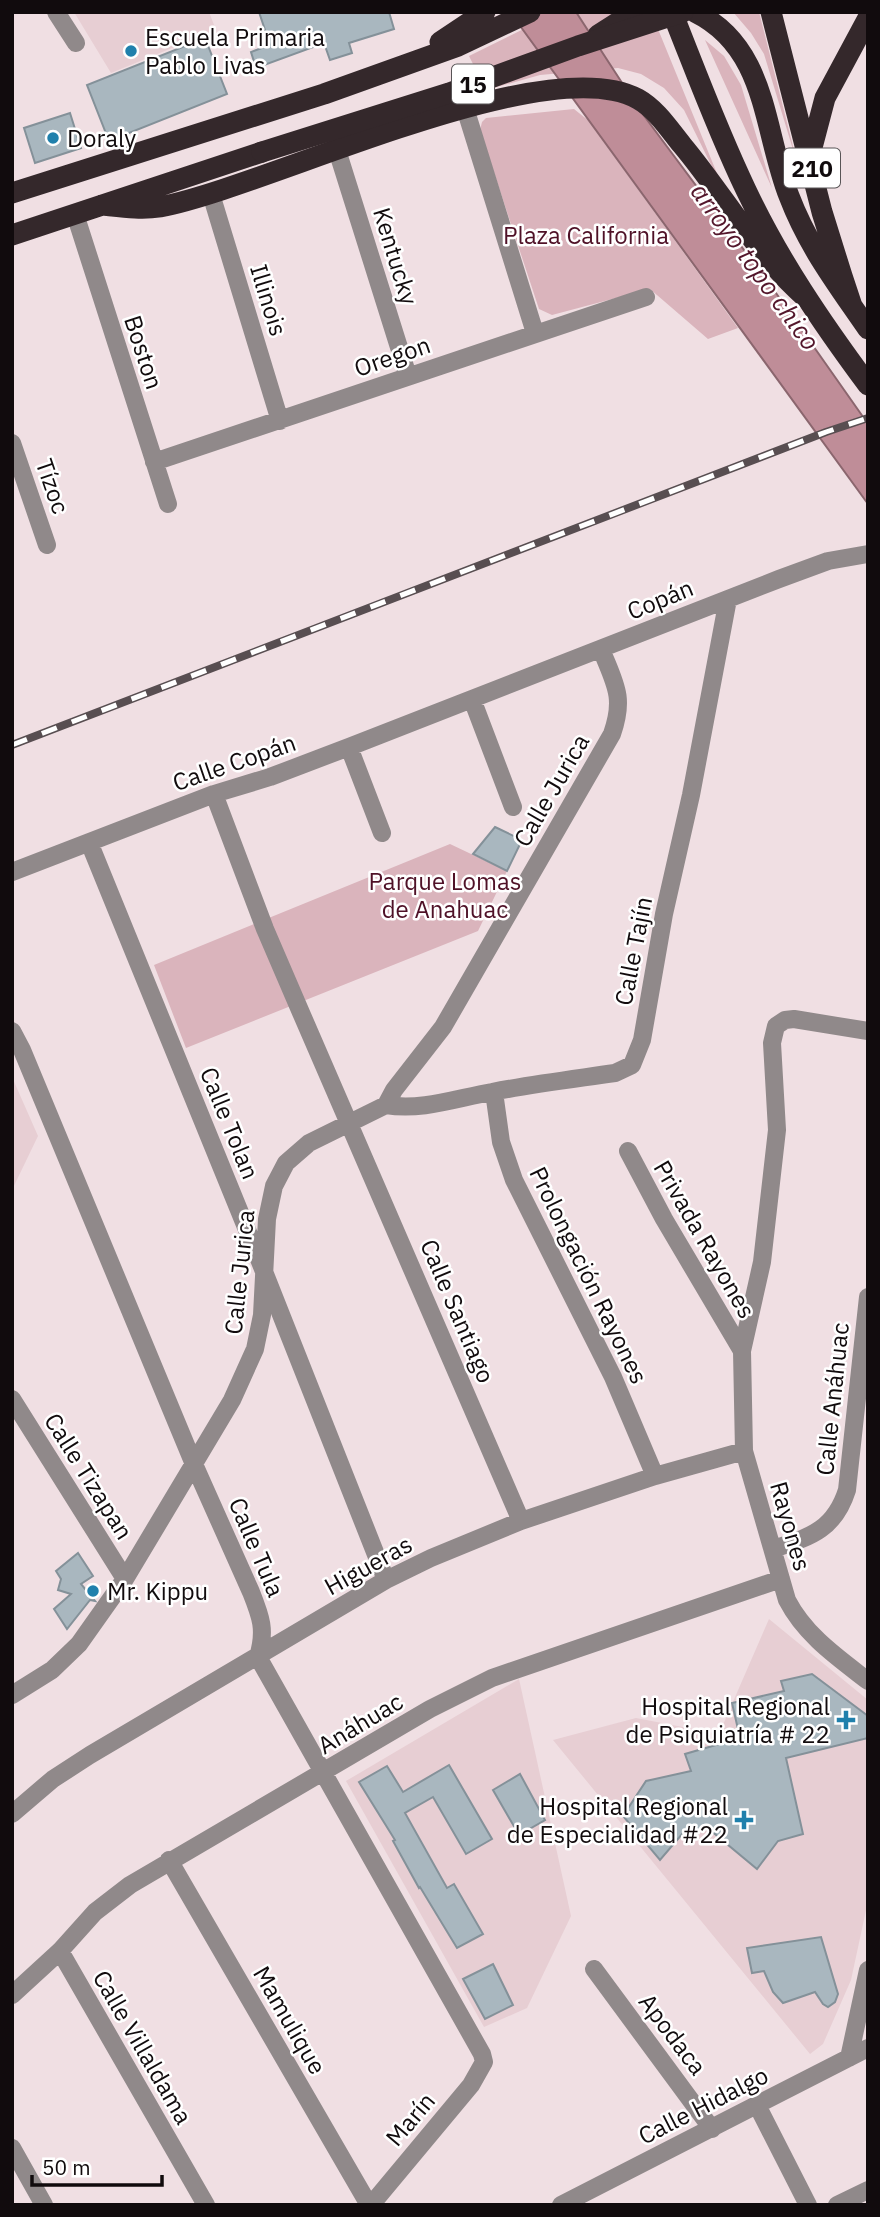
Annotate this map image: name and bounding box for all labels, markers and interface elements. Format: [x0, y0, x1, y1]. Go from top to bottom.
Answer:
place label: Escuela Primaria Pablo Livas [145, 21, 325, 81]
marker: Escuela Primaria Pablo Livas [123, 43, 139, 59]
road number: 15 [452, 64, 494, 104]
place label: Doraly [67, 122, 136, 154]
marker: Doraly [45, 130, 61, 146]
road number: 210 [784, 148, 840, 188]
water label: arroyo topo chico [684, 175, 828, 357]
street label: Kentucky [366, 203, 426, 309]
park label: Plaza California [503, 219, 669, 251]
street label: Illinois [243, 260, 295, 340]
street label: Boston [117, 311, 171, 393]
street label: Oregon [350, 328, 434, 384]
street label: Tízoc [29, 454, 77, 518]
street label: Copán [622, 571, 698, 627]
street label: Calle Copán [168, 726, 300, 798]
street label: Calle Jurica [506, 728, 596, 852]
park label: Parque Lomas de Anahuac [369, 865, 521, 925]
street label: Calle Tajín [607, 894, 659, 1008]
street label: Calle Tolan [193, 1062, 267, 1184]
street label: Privada Rayones [647, 1154, 763, 1324]
street label: Prolongación Rayones [522, 1161, 656, 1389]
street label: Calle Jurica [217, 1208, 261, 1336]
street label: Calle Santiago [413, 1234, 503, 1388]
street label: Calle Anáhuac [808, 1321, 856, 1477]
street label: Calle Tizapan [37, 1407, 141, 1545]
street label: Rayones [763, 1478, 819, 1574]
street label: Calle Tula [222, 1492, 292, 1602]
street label: Higueras [318, 1528, 418, 1602]
place label: Mr. Kippu [107, 1575, 208, 1607]
marker: Mr. Kippu [85, 1583, 101, 1599]
street label: Anáhuac [311, 1685, 409, 1761]
place label: Hospital Regional de Psiquiatría # 22 [626, 1690, 830, 1750]
marker: Hospital Regional de Psiquiatría # 22 [836, 1710, 856, 1730]
place label: Hospital Regional de Especialidad #22 [507, 1790, 728, 1850]
marker: Hospital Regional de Especialidad #22 [734, 1810, 754, 1830]
street label: Mamulique [246, 1960, 334, 2080]
street label: Calle Villaldama [86, 1964, 200, 2130]
street label: Apodaca [632, 1987, 714, 2081]
street label: Calle Hidalgo [633, 2059, 773, 2151]
street label: Marín [378, 2085, 442, 2153]
scale bar [32, 2144, 161, 2188]
text: 50 m [42, 2153, 91, 2181]

